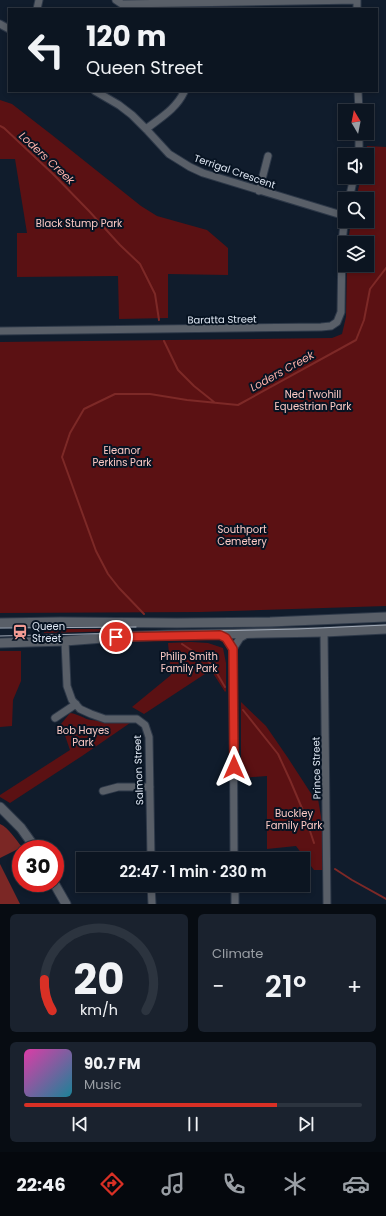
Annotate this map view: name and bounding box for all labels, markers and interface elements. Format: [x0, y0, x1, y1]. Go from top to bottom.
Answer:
text: 120 m [86, 17, 166, 56]
icon: left [20, 24, 72, 76]
text: Queen Street [86, 55, 203, 80]
north arrow [338, 104, 374, 140]
map controls [338, 104, 374, 272]
water label: Loders Creek [16, 128, 79, 189]
button: sound [338, 148, 374, 184]
street label: Terrigal Crescent [192, 150, 278, 193]
button: search [338, 192, 374, 228]
park label: Black Stump Park [36, 216, 123, 231]
button: layers [338, 236, 374, 272]
street label: Baratta Street [187, 311, 257, 328]
water label: Loders Creek [247, 346, 318, 395]
park label: Ned Twohill Equestrian Park [275, 387, 352, 414]
park label: Eleanor Perkins Park [92, 443, 152, 470]
park label: Southport Cemetery [217, 522, 267, 549]
place label: Queen Street [32, 619, 65, 646]
pin [99, 620, 133, 654]
station icon: Queen Street [11, 623, 29, 641]
icon: arrive [105, 626, 127, 648]
park label: Philip Smith Family Park [160, 649, 218, 676]
park label: Bob Hayes Park [57, 723, 109, 750]
street label: Salmon Street [130, 734, 147, 805]
street label: Prince Street [308, 736, 325, 799]
position arrow [213, 746, 255, 788]
park label: Buckley Family Park [266, 806, 323, 833]
speed limit sign: 30 [12, 840, 64, 892]
text: 22:47 · 1 min · 230 m [119, 861, 267, 882]
text: Climate [212, 944, 263, 963]
text: 20 [74, 950, 124, 1009]
text: 21° [265, 965, 306, 1008]
text: − [212, 971, 224, 1002]
text: + [347, 971, 362, 1002]
text: km/h [80, 1000, 118, 1020]
text: 90.7 FM [84, 1053, 140, 1074]
text: Music [84, 1075, 121, 1094]
icon: previous [69, 1113, 91, 1135]
icon: pause [182, 1113, 204, 1135]
icon: next [295, 1113, 317, 1135]
icon: directions [98, 1170, 126, 1198]
icon: music [159, 1170, 187, 1198]
icon: phone [220, 1170, 248, 1198]
icon: climate [281, 1170, 309, 1198]
icon: car [342, 1170, 370, 1198]
text: 22:46 [16, 1172, 66, 1197]

